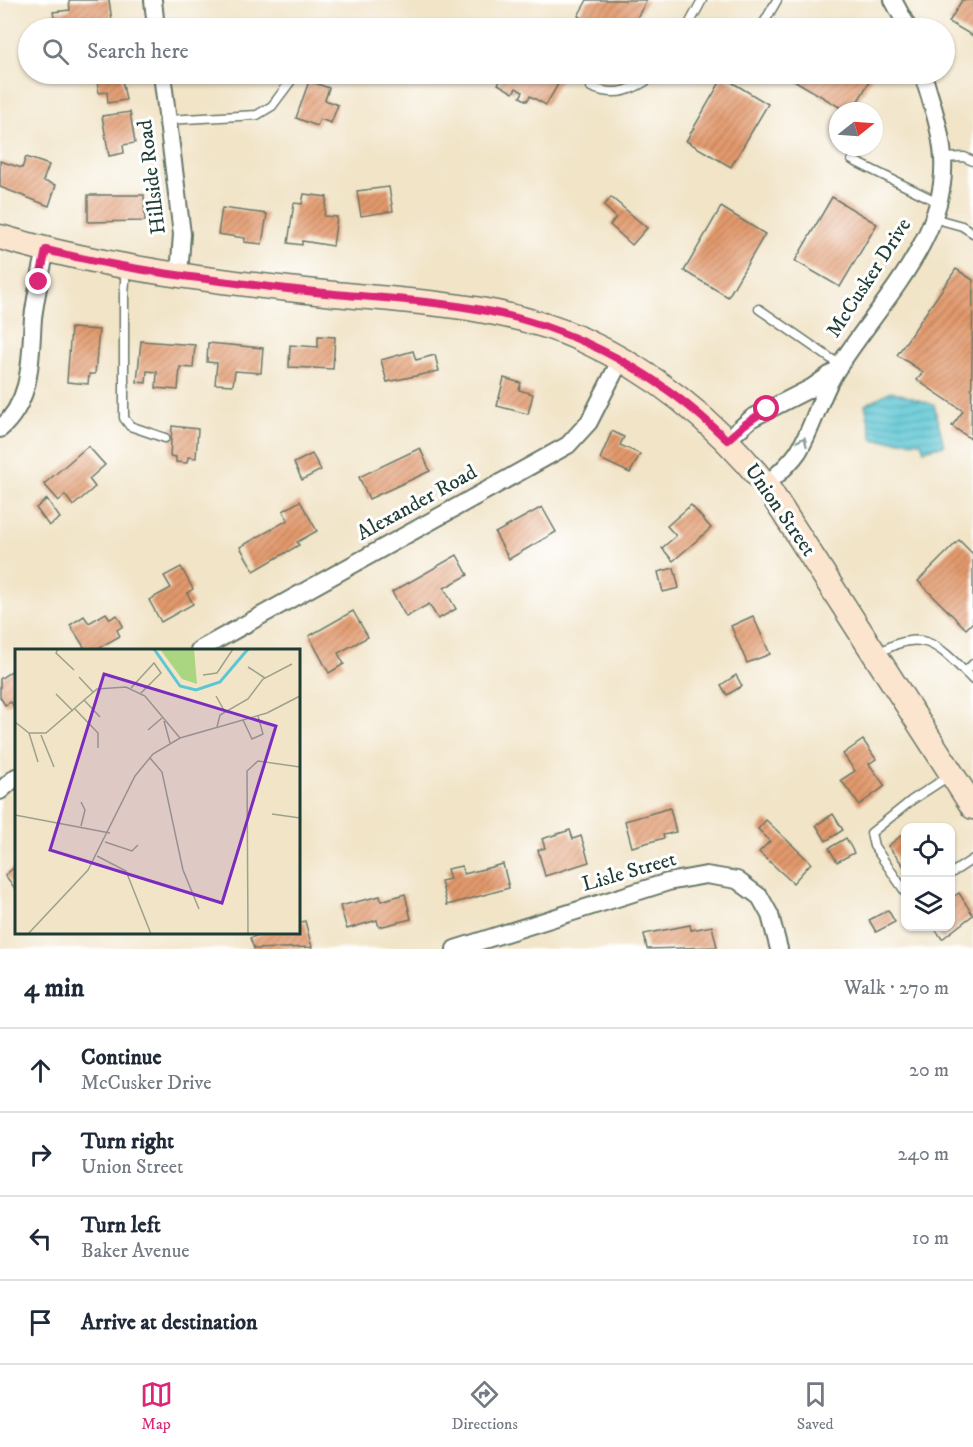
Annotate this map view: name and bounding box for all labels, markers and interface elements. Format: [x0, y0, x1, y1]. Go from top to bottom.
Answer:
search box [18, 18, 955, 84]
icon: search [39, 35, 72, 68]
text: Search here [87, 38, 189, 65]
north arrow [829, 102, 883, 156]
street label: Hillside Road [132, 118, 172, 236]
street label: McCusker Drive [821, 213, 917, 343]
route end [25, 268, 51, 294]
route start [753, 395, 779, 421]
one-way arrow [796, 436, 808, 447]
street label: Alexander Road [352, 459, 482, 547]
street label: Union Street [739, 459, 822, 562]
inset map [15, 649, 300, 934]
map controls [901, 823, 955, 931]
button: locate [901, 823, 955, 877]
street label: Lisle Street [579, 846, 679, 898]
button: layers [901, 877, 955, 931]
text: 4 min [24, 972, 84, 1005]
text: Walk · 270 m [844, 976, 949, 1001]
text: Continue [81, 1044, 162, 1071]
icon: ahead [24, 1054, 57, 1087]
text: 20 m [909, 1058, 949, 1083]
text: McCusker Drive [81, 1071, 212, 1096]
text: Turn right [81, 1128, 174, 1155]
icon: right [24, 1138, 57, 1171]
text: 240 m [898, 1142, 949, 1167]
text: Union Street [81, 1155, 183, 1180]
text: Turn left [81, 1212, 161, 1239]
icon: left [24, 1222, 57, 1255]
text: 10 m [912, 1226, 949, 1251]
text: Baker Avenue [81, 1239, 190, 1264]
icon: arrive [24, 1306, 57, 1339]
text: Arrive at destination [81, 1309, 258, 1336]
tab: Map [140, 1378, 173, 1434]
tab: Directions [452, 1378, 518, 1434]
tab: Saved [797, 1378, 834, 1434]

